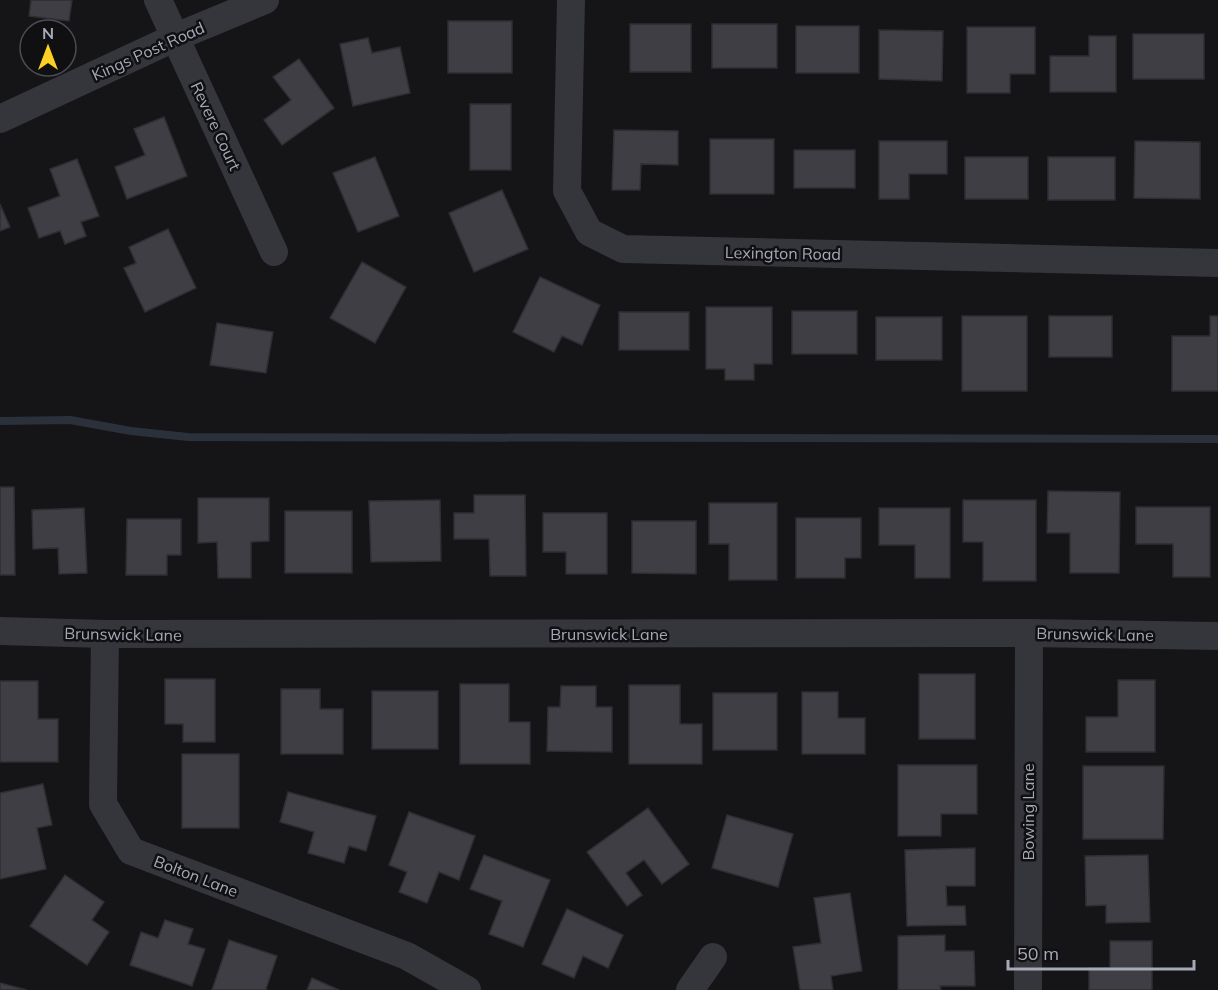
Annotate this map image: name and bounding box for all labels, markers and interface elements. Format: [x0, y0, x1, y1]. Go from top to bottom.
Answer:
street label: Kings Post Road [89, 17, 207, 85]
north arrow [18, 18, 78, 78]
text: N [42, 23, 54, 43]
street label: Revere Court [187, 78, 245, 174]
street label: Lexington Road [725, 242, 841, 264]
street label: Brunswick Lane [64, 623, 182, 645]
street label: Brunswick Lane [1036, 623, 1154, 645]
street label: Brunswick Lane [550, 624, 668, 644]
street label: Bowing Lane [1018, 763, 1038, 861]
street label: Bolton Lane [151, 851, 241, 901]
scale bar [1008, 933, 1194, 971]
text: 50 m [1017, 942, 1059, 965]

